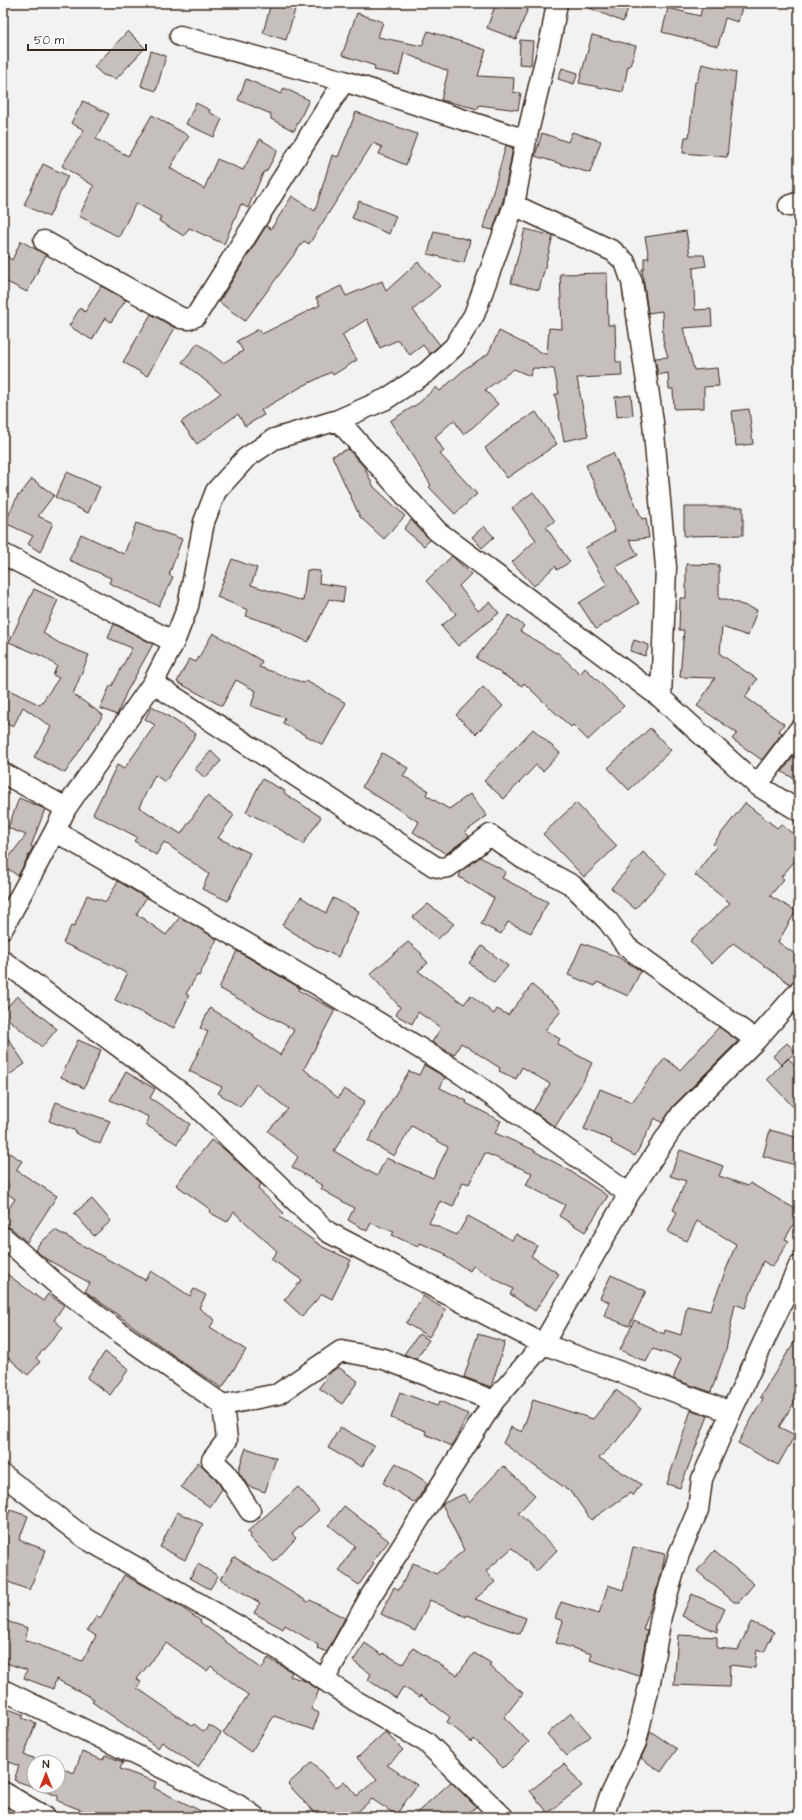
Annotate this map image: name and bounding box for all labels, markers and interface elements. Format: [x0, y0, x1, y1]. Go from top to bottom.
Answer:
scale bar [28, 26, 146, 52]
text: 50 m [34, 32, 65, 49]
north arrow [26, 1754, 66, 1794]
text: N [43, 1757, 50, 1772]

